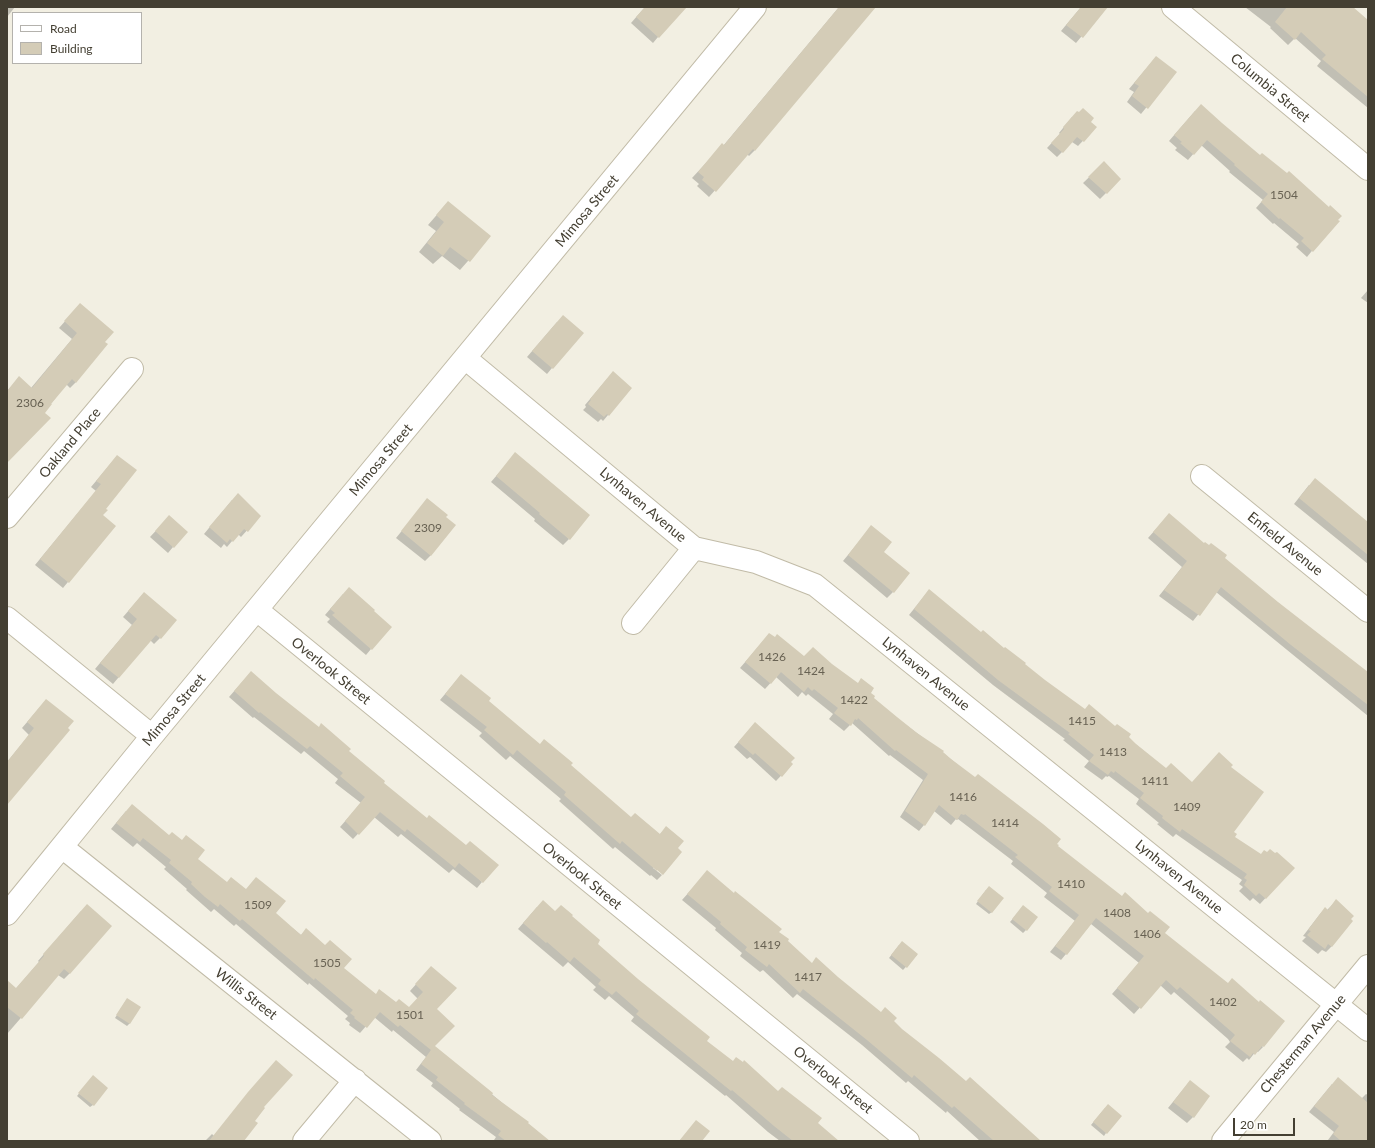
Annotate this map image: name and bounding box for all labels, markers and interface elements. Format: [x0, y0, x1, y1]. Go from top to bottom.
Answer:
legend [12, 12, 142, 64]
text: Road [50, 21, 77, 36]
text: Building [50, 41, 93, 56]
street label: Columbia Street [1227, 50, 1313, 126]
street label: Mimosa Street [552, 171, 622, 251]
house number: 1504 [1270, 188, 1298, 202]
house number: 2306 [16, 396, 44, 410]
street label: Oakland Place [36, 404, 104, 482]
street label: Mimosa Street [346, 420, 416, 500]
street label: Lynhaven Avenue [596, 464, 690, 546]
street label: Enfield Avenue [1244, 509, 1326, 579]
house number: 2309 [414, 521, 442, 535]
street label: Overlook Street [288, 634, 374, 708]
street label: Lynhaven Avenue [879, 634, 973, 714]
house number: 1426 [758, 650, 786, 664]
house number: 1424 [797, 664, 825, 678]
street label: Mimosa Street [139, 670, 209, 750]
house number: 1422 [840, 693, 868, 707]
house number: 1415 [1068, 714, 1096, 728]
house number: 1413 [1099, 745, 1127, 759]
house number: 1411 [1141, 774, 1169, 788]
house number: 1416 [949, 790, 977, 804]
house number: 1409 [1173, 800, 1201, 814]
house number: 1414 [991, 816, 1019, 830]
street label: Lynhaven Avenue [1132, 837, 1226, 917]
street label: Overlook Street [539, 839, 625, 913]
house number: 1410 [1057, 877, 1085, 891]
house number: 1509 [244, 898, 272, 912]
house number: 1408 [1103, 906, 1131, 920]
house number: 1406 [1133, 927, 1161, 941]
house number: 1419 [753, 938, 781, 952]
house number: 1505 [313, 956, 341, 970]
street label: Willis Street [212, 965, 280, 1023]
house number: 1417 [794, 970, 822, 984]
street label: Chesterman Avenue [1257, 991, 1349, 1097]
house number: 1402 [1209, 995, 1237, 1009]
house number: 1501 [396, 1008, 424, 1022]
street label: Overlook Street [790, 1043, 876, 1117]
scale bar [1235, 1110, 1297, 1136]
text: 20 m [1240, 1117, 1267, 1132]

